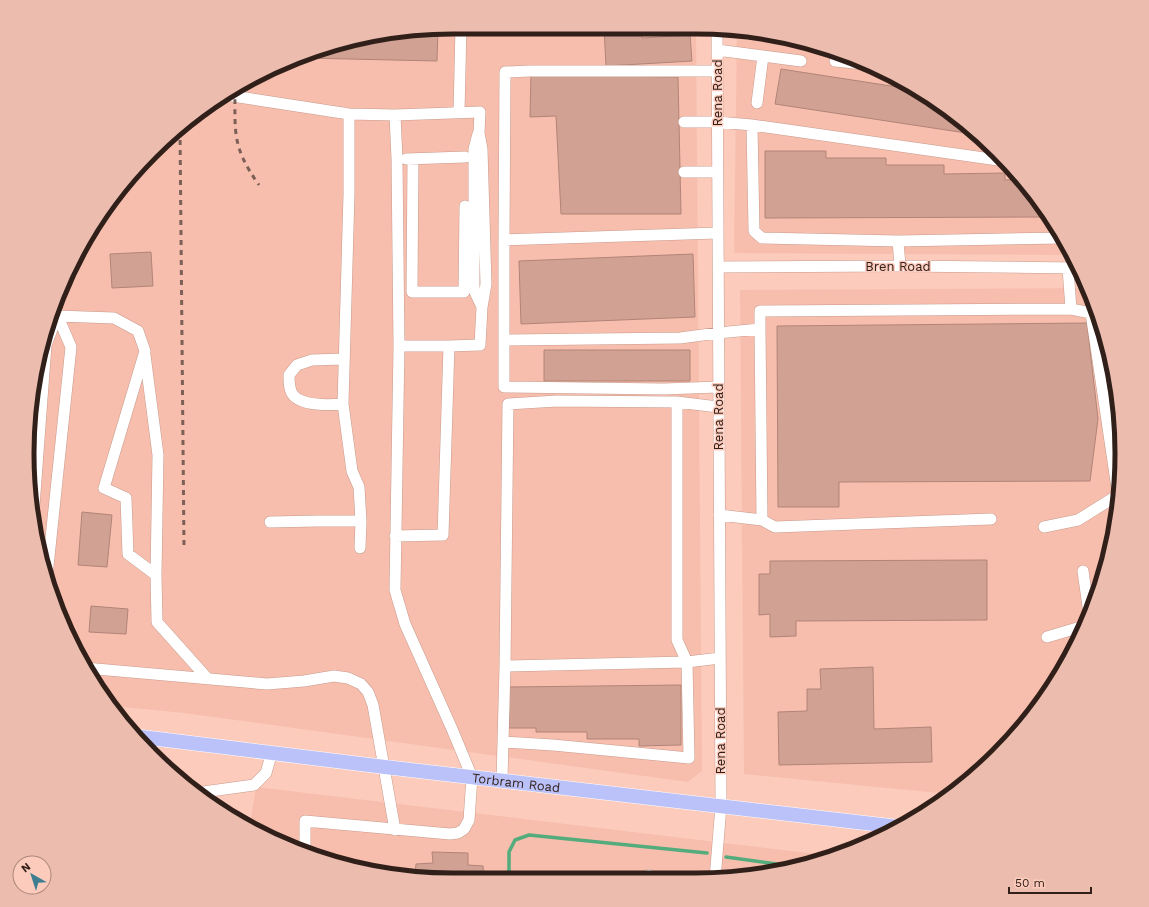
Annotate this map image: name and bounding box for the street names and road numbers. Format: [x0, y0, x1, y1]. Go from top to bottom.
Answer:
street label: Rena Road [710, 59, 725, 127]
street label: Bren Road [865, 259, 931, 274]
street label: Rena Road [711, 383, 726, 451]
street label: Rena Road [713, 707, 728, 775]
street label: Torbram Road [471, 770, 561, 795]

